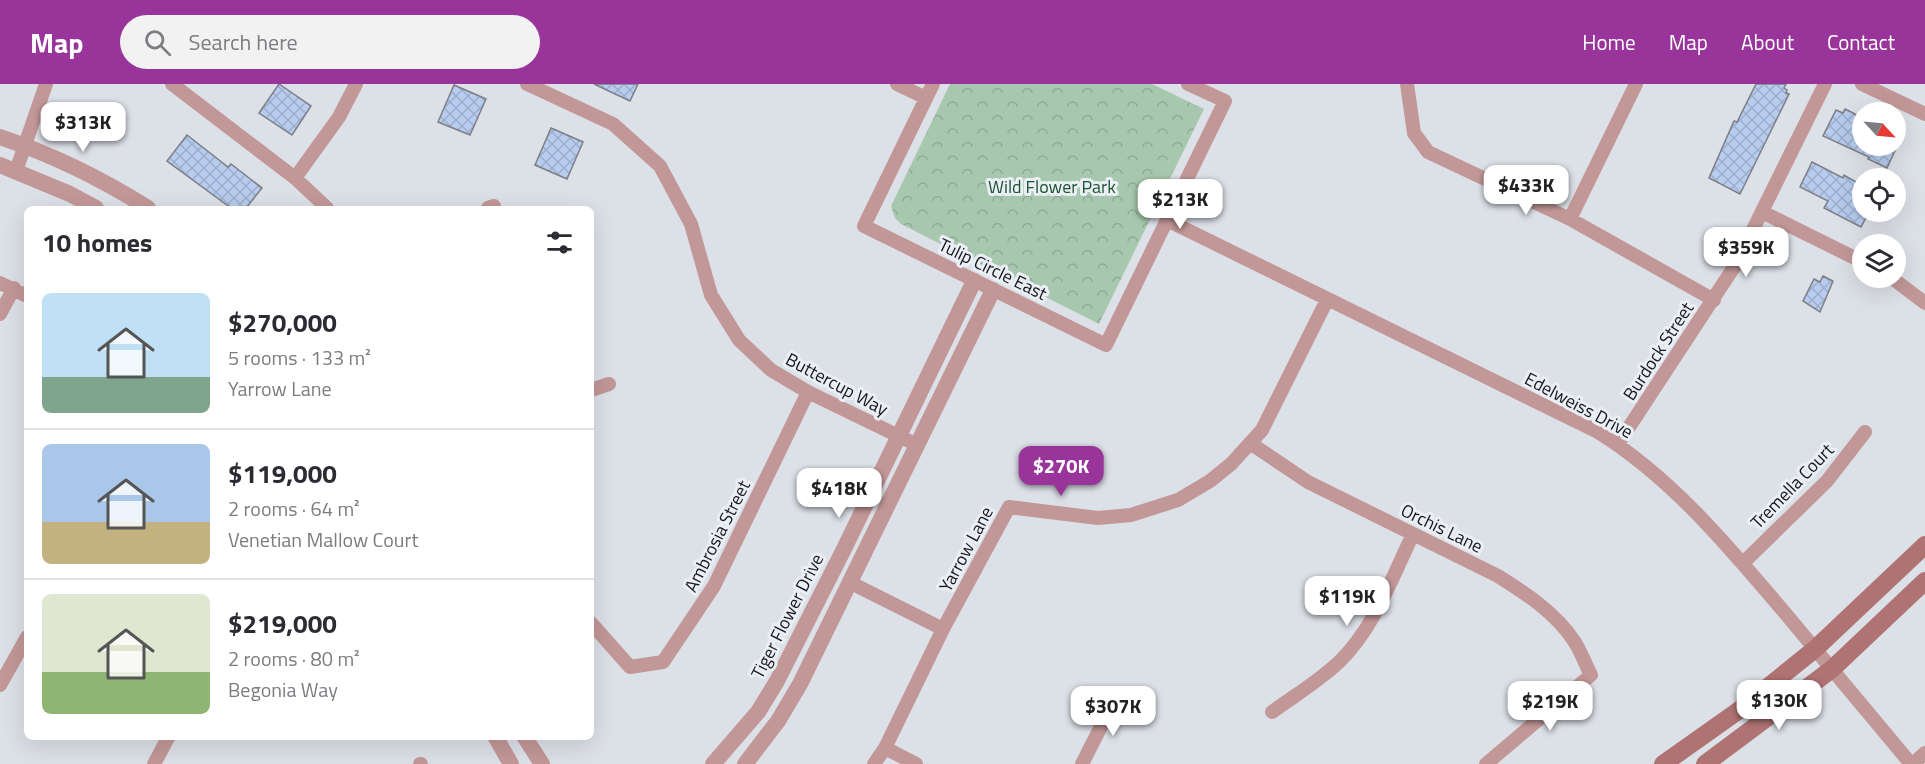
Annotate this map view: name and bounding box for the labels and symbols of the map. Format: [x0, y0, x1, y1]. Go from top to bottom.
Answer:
pin: $313K [41, 102, 125, 153]
north arrow [1852, 102, 1906, 156]
pin: $433K [1484, 165, 1568, 216]
park label: Wild Flower Park [988, 173, 1116, 200]
pin: $213K [1138, 179, 1222, 230]
pin: $359K [1704, 227, 1788, 278]
street label: Tulip Circle East [934, 231, 1052, 307]
street label: Burdock Street [1616, 296, 1700, 406]
street label: Buttercup Way [781, 346, 893, 422]
street label: Edelweiss Drive [1520, 365, 1638, 445]
street label: Tremella Court [1744, 437, 1840, 535]
pin: $270K [1019, 446, 1103, 497]
pin: $418K [797, 468, 881, 519]
street label: Ambrosia Street [677, 475, 757, 597]
street label: Orchis Lane [1396, 497, 1488, 559]
street label: Yarrow Lane [932, 501, 1000, 597]
street label: Tiger Flower Drive [744, 549, 830, 683]
pin: $119K [1305, 576, 1389, 627]
pin: $130K [1737, 680, 1821, 731]
pin: $219K [1508, 681, 1592, 732]
pin: $307K [1071, 686, 1155, 737]

